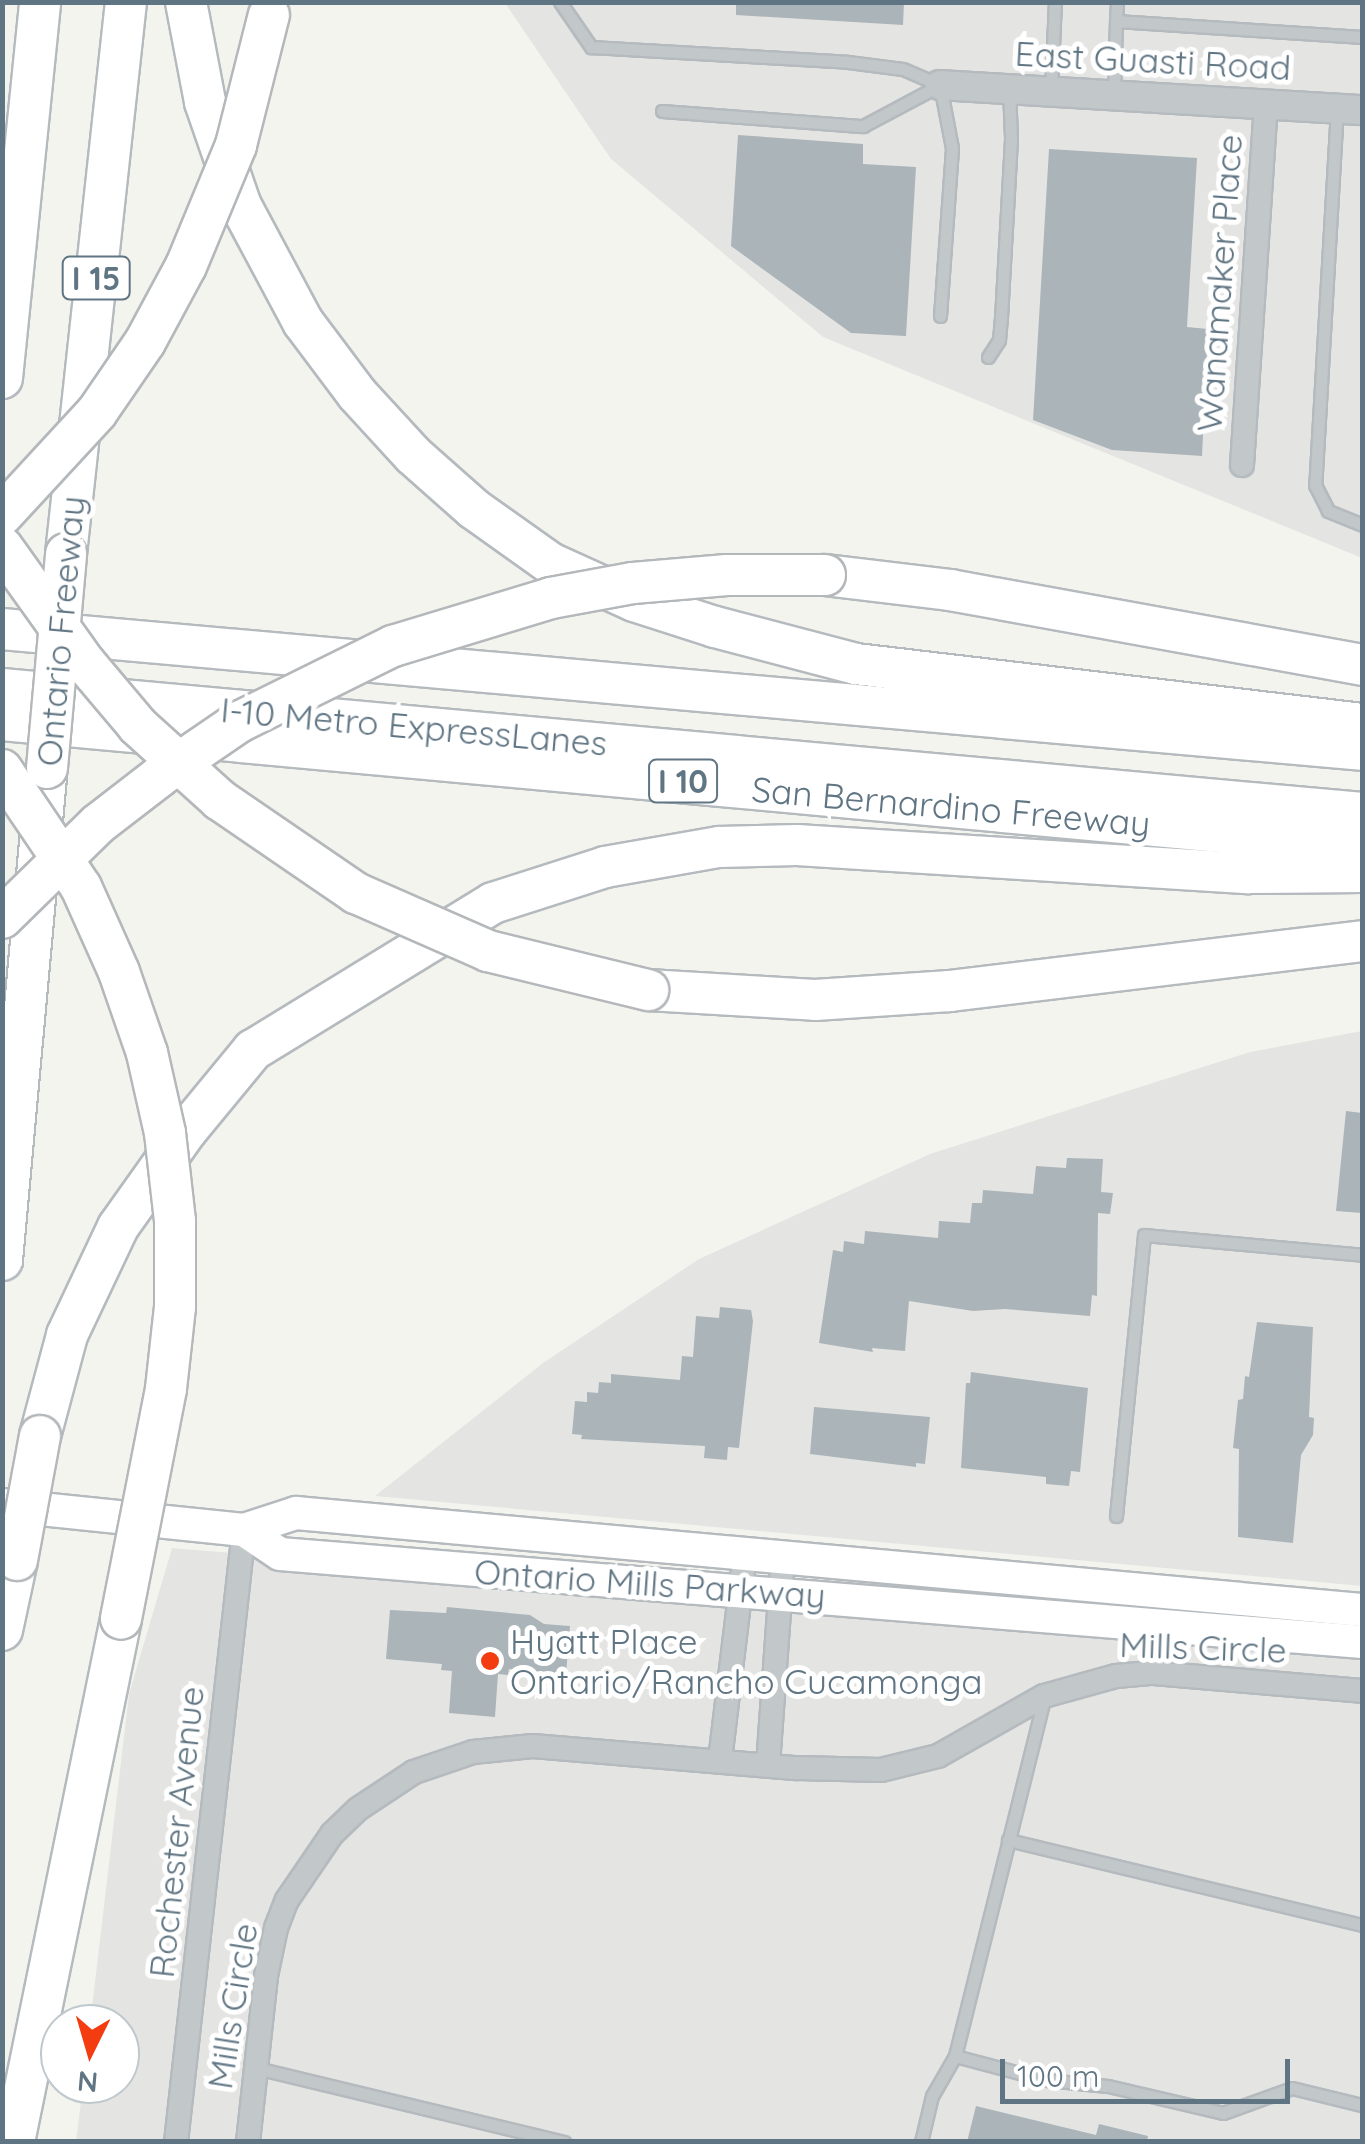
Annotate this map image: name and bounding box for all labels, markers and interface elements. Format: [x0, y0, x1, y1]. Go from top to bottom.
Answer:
street label: East Guasti Road [1014, 32, 1292, 88]
street label: Wanamaker Place [1188, 133, 1250, 433]
road number: I 15 [61, 251, 131, 305]
street label: Ontario Freeway [27, 494, 93, 768]
street label: I-10 Metro ExpressLanes [219, 688, 609, 764]
road number: I 10 [648, 754, 718, 808]
street label: San Bernardino Freeway [750, 768, 1152, 844]
street label: Ontario Mills Parkway [473, 1550, 827, 1616]
place label: Hyatt Place Ontario/Rancho Cucamonga [510, 1620, 982, 1702]
street label: Mills Circle [1119, 1623, 1287, 1671]
marker: Hyatt Place Ontario/Rancho Cucamonga [479, 1650, 501, 1672]
street label: Rochester Avenue [140, 1684, 212, 1980]
street label: Mills Circle [198, 1920, 266, 2092]
north arrow [40, 2004, 140, 2104]
scale bar [1005, 2039, 1295, 2101]
text: 100 m [1017, 2057, 1099, 2095]
text: N [76, 2064, 99, 2101]

